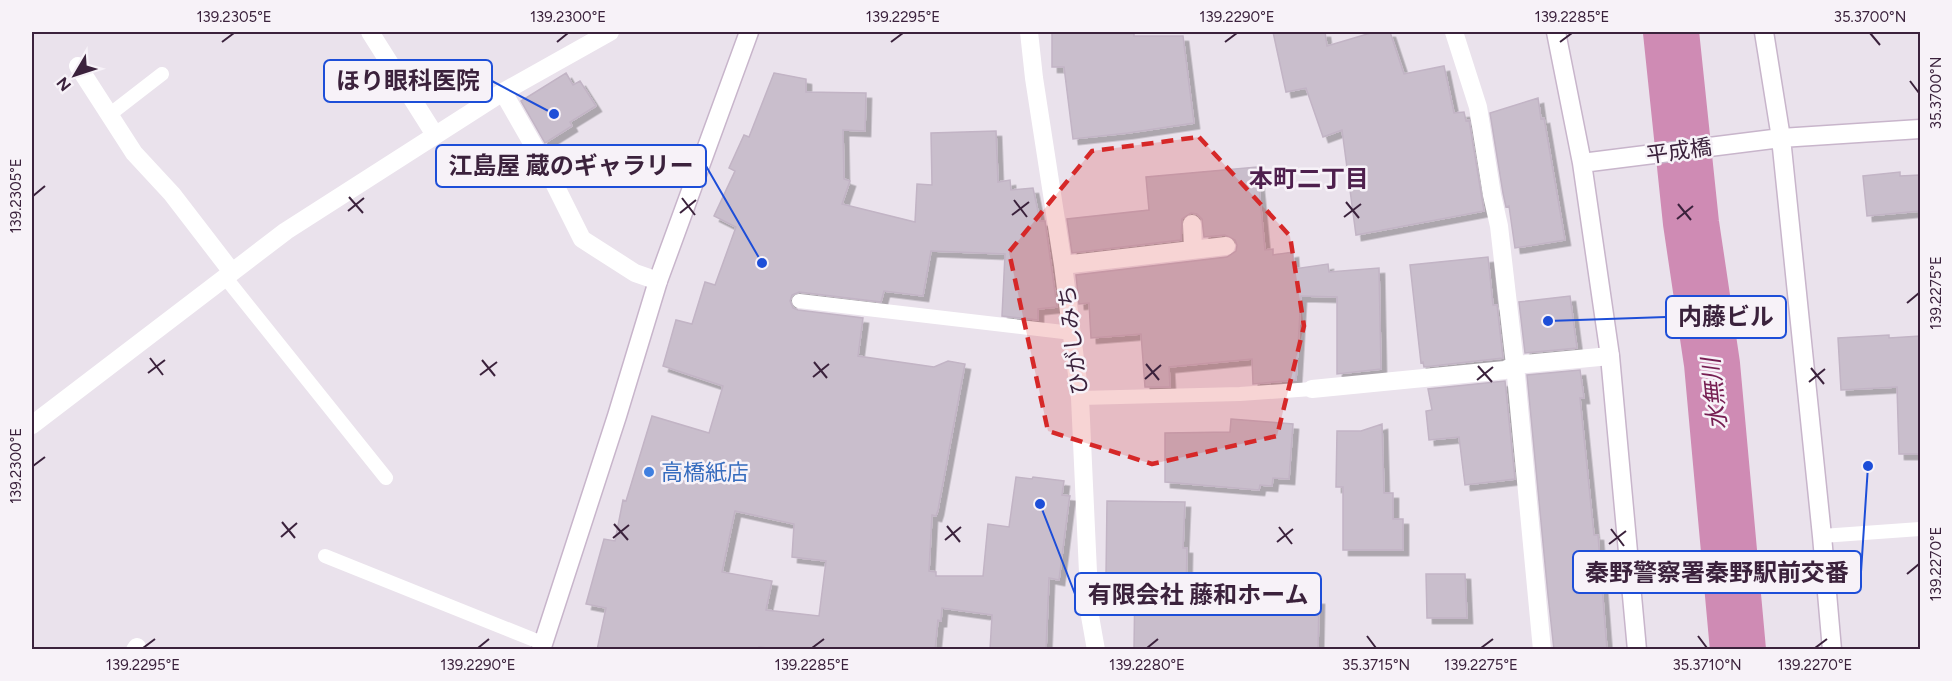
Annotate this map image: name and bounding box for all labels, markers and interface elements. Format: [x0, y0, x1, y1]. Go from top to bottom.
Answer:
text: 139.2305°E [196, 8, 272, 26]
text: 139.2300°E [530, 8, 606, 26]
text: 139.2295°E [866, 8, 940, 26]
text: 139.2290°E [1199, 8, 1275, 26]
text: 139.2285°E [1535, 8, 1610, 26]
text: 35.3700°N [1834, 8, 1906, 26]
north arrow [45, 45, 105, 105]
text: 35.3700°N [1927, 57, 1945, 129]
callout: ほり眼科医院 [324, 60, 492, 102]
text: ほり眼科医院 [336, 66, 480, 95]
text: N [52, 73, 75, 95]
street label: 平成橋 [1644, 133, 1714, 169]
callout: 江島屋 蔵のギャラリー [436, 145, 706, 187]
text: 江島屋 蔵のギャラリー [448, 151, 694, 180]
text: 139.2305°E [7, 158, 25, 234]
district label: 本町二丁目 [1249, 164, 1369, 193]
text: 139.2275°E [1927, 256, 1945, 330]
street label: ひがしみち [1053, 284, 1093, 396]
callout: 内藤ビル [1666, 296, 1786, 338]
text: 内藤ビル [1678, 302, 1774, 331]
water label: 水無川 [1696, 354, 1732, 431]
text: 139.2300°E [7, 428, 25, 504]
place label: 高橋紙店 [661, 459, 749, 486]
marker: 高橋紙店 [642, 465, 656, 479]
text: 139.2270°E [1927, 527, 1945, 601]
callout: 秦野警察署秦野駅前交番 [1573, 551, 1861, 593]
text: 秦野警察署秦野駅前交番 [1585, 558, 1849, 587]
callout: 有限会社 藤和ホーム [1075, 573, 1321, 615]
text: 有限会社 藤和ホーム [1088, 580, 1309, 609]
text: 139.2295°E [106, 656, 180, 674]
text: 139.2290°E [440, 656, 516, 674]
text: 139.2285°E [775, 656, 850, 674]
text: 139.2280°E [1109, 656, 1185, 674]
text: 35.3715°N [1342, 656, 1410, 674]
text: 139.2275°E [1444, 656, 1518, 674]
text: 35.3710°N [1672, 656, 1742, 674]
text: 139.2270°E [1778, 656, 1852, 674]

